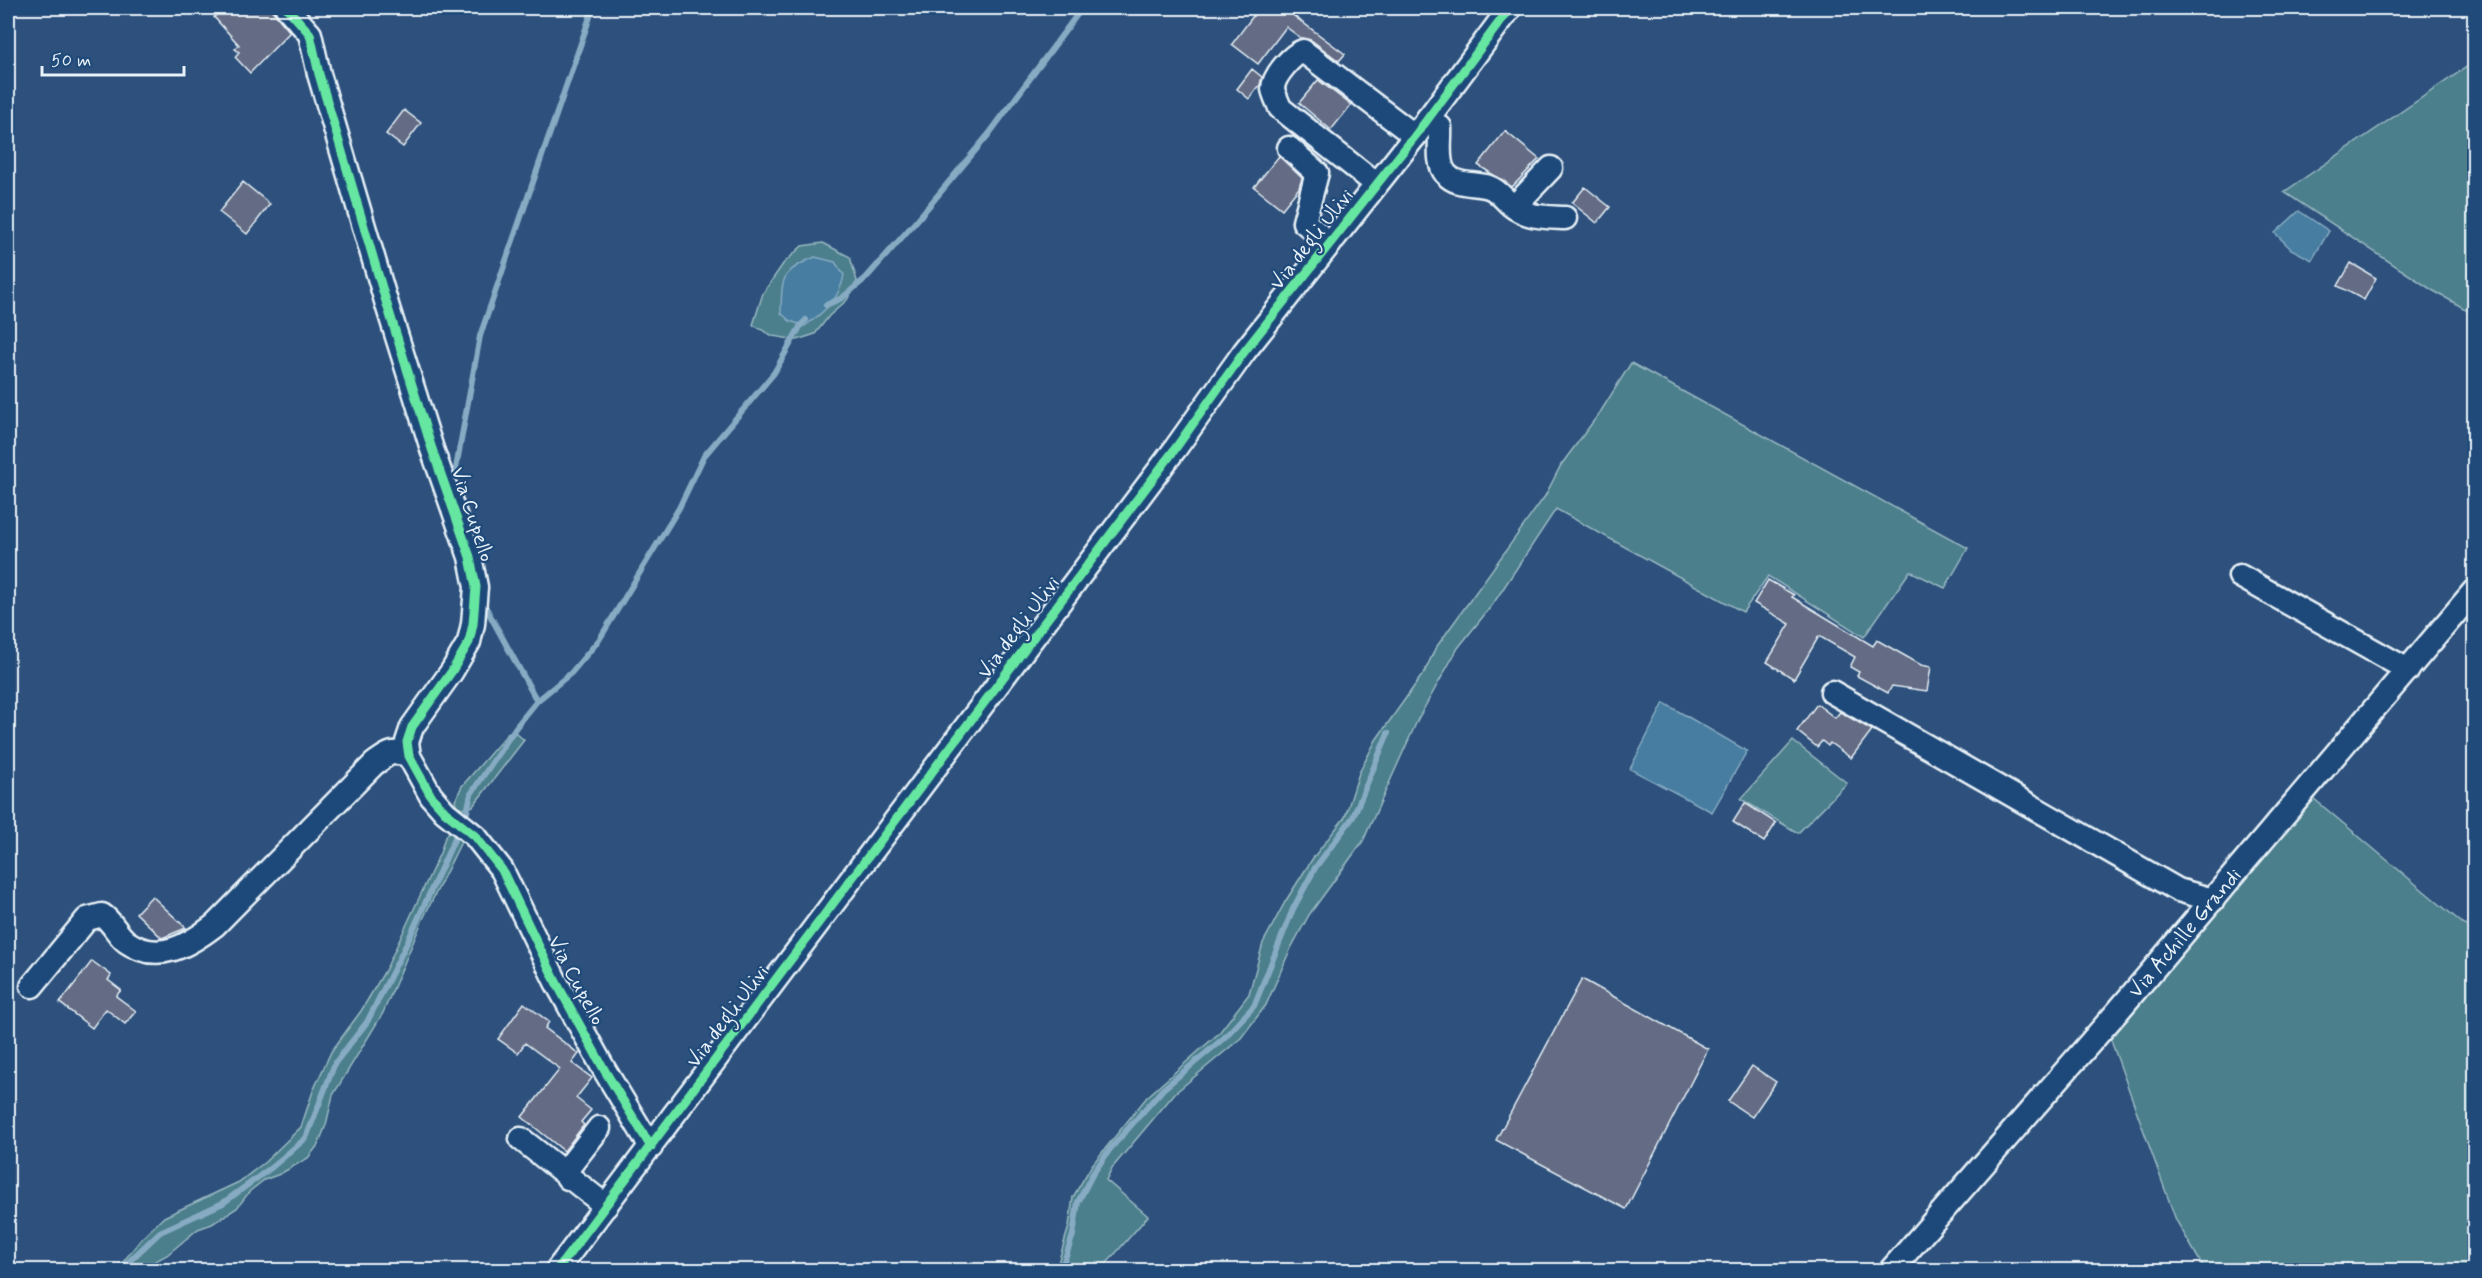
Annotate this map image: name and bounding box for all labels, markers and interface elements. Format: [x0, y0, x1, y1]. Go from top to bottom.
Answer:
scale bar [42, 39, 184, 77]
text: 50 m [51, 49, 91, 73]
street label: Via degli Ulivi [1263, 183, 1362, 298]
street label: Via Cupello [444, 463, 501, 565]
street label: Via degli Ulivi [971, 570, 1068, 686]
street label: Via Achille Grandi [2122, 862, 2248, 1004]
street label: Via Cupello [541, 931, 612, 1030]
street label: Via degli Ulivi [680, 959, 777, 1075]

